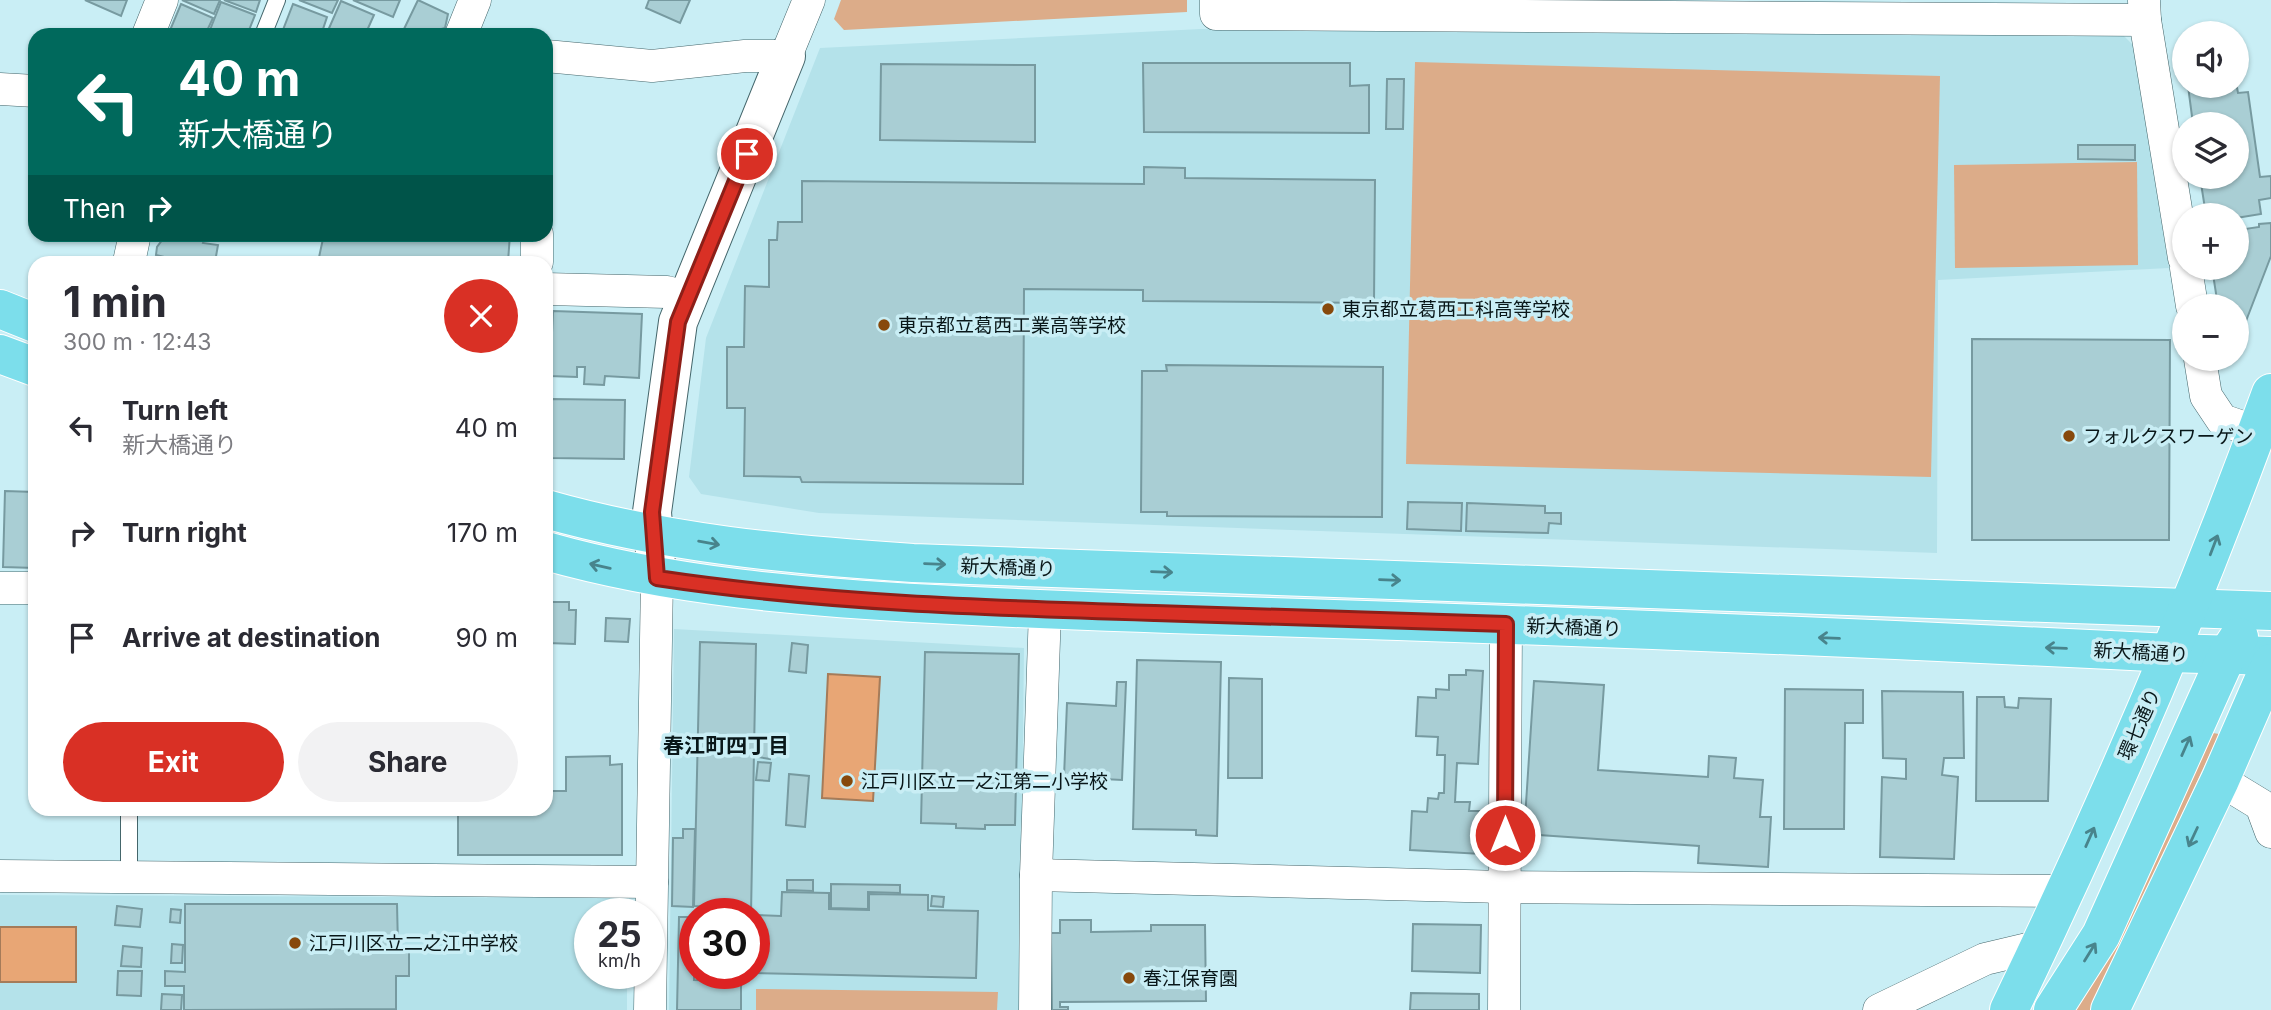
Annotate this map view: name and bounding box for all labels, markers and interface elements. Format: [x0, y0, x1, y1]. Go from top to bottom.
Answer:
map controls [2172, 21, 2249, 371]
button: sound [2172, 21, 2249, 98]
text: 40 m [178, 49, 301, 108]
icon: left [63, 56, 154, 147]
button: layers [2172, 112, 2249, 189]
text: 新大橋通り [178, 115, 338, 154]
pin [717, 124, 777, 184]
icon: arrive [728, 135, 766, 173]
icon: right [140, 189, 178, 227]
text: Then [63, 193, 126, 224]
button: + [2172, 203, 2249, 280]
text: 1 min [63, 276, 167, 327]
button: close [444, 279, 518, 353]
button: − [2172, 294, 2249, 371]
place label: 東京都立葛西工科高等学校 [1342, 298, 1570, 321]
marker: 東京都立葛西工科高等学校 [1320, 301, 1336, 317]
place label: 東京都立葛西工業高等学校 [898, 314, 1126, 337]
marker: 東京都立葛西工業高等学校 [876, 317, 892, 333]
text: 300 m · 12:43 [63, 328, 211, 356]
text: Turn left [122, 395, 228, 426]
icon: left [63, 409, 101, 447]
text: 40 m [455, 412, 518, 443]
place label: フォルクスワーゲン [2083, 425, 2253, 448]
marker: フォルクスワーゲン [2061, 428, 2077, 444]
text: 新大橋通り [122, 431, 237, 459]
icon: right [63, 514, 101, 552]
text: Turn right [122, 517, 247, 548]
text: 170 m [447, 517, 518, 548]
one-way arrow [2209, 534, 2222, 556]
one-way arrow [697, 537, 720, 550]
street label: 新大橋通り [960, 554, 1056, 581]
one-way arrow [589, 558, 612, 572]
one-way arrow [923, 558, 946, 571]
one-way arrow [1151, 565, 1174, 579]
one-way arrow [1378, 573, 1401, 586]
street label: 新大橋通り [1526, 614, 1622, 641]
icon: arrive [63, 619, 101, 657]
text: Arrive at destination [122, 622, 381, 653]
text: 90 m [455, 622, 518, 653]
one-way arrow [1818, 631, 1840, 644]
street label: 新大橋通り [2093, 639, 2189, 666]
one-way arrow [2045, 641, 2068, 654]
street label: 環七通り [2113, 685, 2165, 764]
button: Exit [63, 722, 284, 802]
button: Share [298, 722, 518, 802]
district label: 春江町四丁目 [663, 733, 789, 758]
one-way arrow [2180, 736, 2193, 758]
place label: 江戸川区立一之江第二小学校 [861, 770, 1108, 793]
marker: 江戸川区立一之江第二小学校 [839, 773, 855, 789]
position arrow [1468, 798, 1542, 872]
one-way arrow [2186, 826, 2199, 847]
one-way arrow [2084, 827, 2097, 848]
speed limit sign: 30 [679, 898, 770, 989]
text: 25 [597, 913, 642, 955]
place label: 江戸川区立二之江中学校 [309, 932, 518, 955]
marker: 江戸川区立二之江中学校 [287, 935, 303, 951]
one-way arrow [2084, 943, 2098, 963]
text: km/h [598, 950, 641, 971]
place label: 春江保育園 [1143, 967, 1238, 990]
marker: 春江保育園 [1121, 970, 1137, 986]

